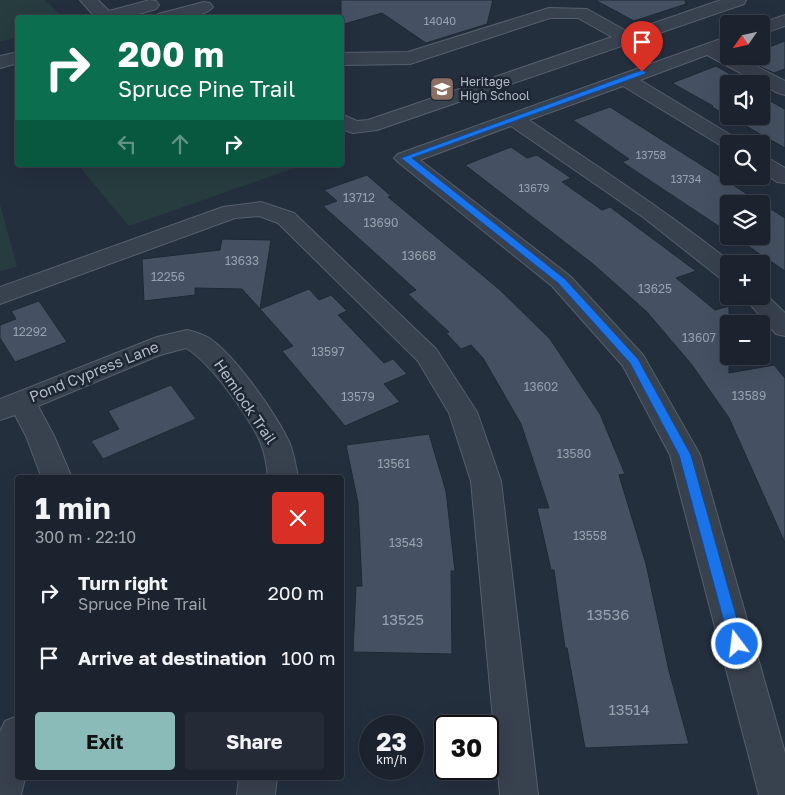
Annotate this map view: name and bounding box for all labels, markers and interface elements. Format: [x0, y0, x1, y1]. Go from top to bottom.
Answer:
house number: 14040 [424, 14, 456, 27]
north arrow [720, 15, 770, 65]
map controls [720, 15, 770, 365]
pin [621, 21, 663, 72]
icon: arrive [628, 28, 656, 56]
text: 200 m [118, 33, 224, 75]
icon: right [35, 35, 100, 100]
place label: Heritage High School [460, 74, 530, 103]
text: Spruce Pine Trail [118, 75, 295, 102]
button: sound [720, 75, 770, 125]
school or university icon: Heritage High School [429, 76, 455, 102]
icon: left [113, 130, 141, 158]
icon: ahead [166, 130, 194, 158]
icon: right [219, 130, 247, 158]
button: search [720, 135, 770, 185]
house number: 13758 [636, 148, 667, 161]
house number: 13734 [671, 172, 702, 185]
house number: 13679 [519, 181, 549, 194]
house number: 13712 [343, 190, 375, 205]
button: layers [720, 195, 770, 245]
house number: 13690 [364, 215, 398, 230]
house number: 13668 [402, 248, 436, 263]
house number: 13633 [225, 253, 259, 268]
button: + [720, 255, 770, 305]
house number: 12256 [151, 269, 185, 284]
house number: 13625 [638, 281, 672, 296]
button: − [720, 315, 770, 365]
house number: 12292 [13, 324, 47, 339]
house number: 13607 [682, 330, 716, 345]
street label: Pond Cypress Lane [26, 337, 161, 405]
house number: 13597 [311, 344, 345, 359]
street label: Hemlock Trail [211, 356, 281, 447]
house number: 13602 [524, 379, 558, 394]
house number: 13589 [732, 388, 766, 403]
house number: 13579 [341, 389, 375, 404]
house number: 13580 [557, 446, 591, 461]
house number: 13561 [378, 456, 411, 471]
text: 1 min [35, 490, 111, 526]
button: close [272, 492, 324, 544]
text: 300 m · 22:10 [35, 527, 136, 547]
house number: 13558 [573, 528, 607, 543]
house number: 13543 [389, 535, 423, 550]
text: Turn right [78, 571, 168, 594]
icon: right [35, 579, 63, 607]
text: 200 m [268, 581, 324, 604]
text: Spruce Pine Trail [78, 594, 207, 614]
house number: 13536 [587, 605, 629, 623]
house number: 13525 [382, 610, 424, 628]
position arrow [710, 617, 762, 669]
icon: arrive [35, 644, 63, 672]
text: Arrive at destination [78, 646, 266, 669]
text: 100 m [281, 646, 336, 669]
house number: 13514 [608, 700, 650, 718]
button: Exit [35, 712, 175, 770]
button: Share [185, 712, 324, 770]
speed limit sign: 30 [434, 715, 499, 780]
text: 23 [376, 726, 407, 757]
text: km/h [376, 752, 407, 767]

